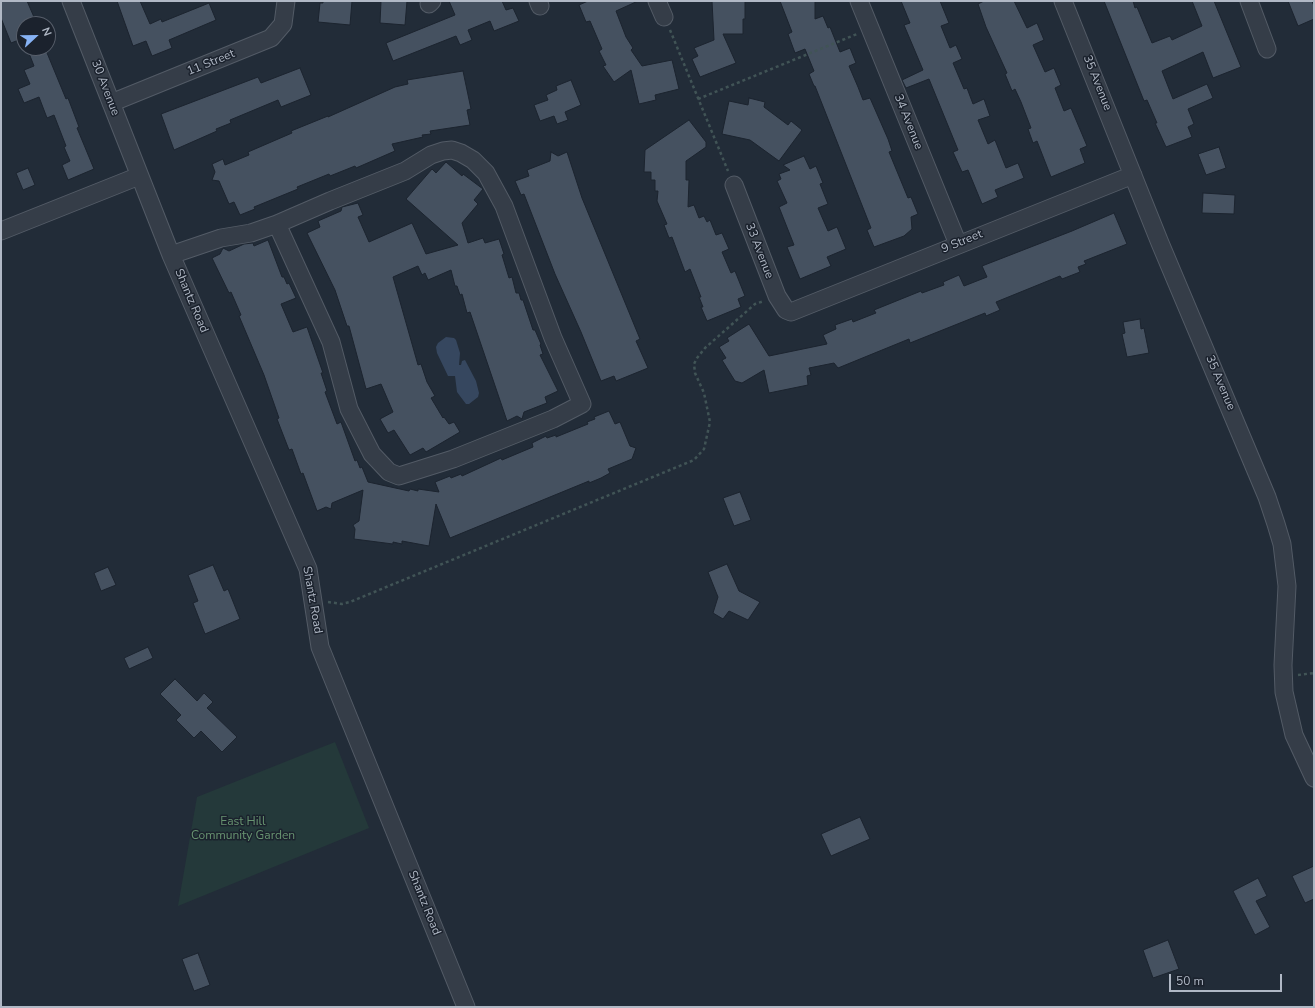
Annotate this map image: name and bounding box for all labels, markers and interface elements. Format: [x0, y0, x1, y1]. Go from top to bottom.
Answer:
north arrow [16, 16, 56, 56]
text: N [38, 25, 55, 38]
street label: 11 Street [185, 47, 237, 79]
street label: 35 Avenue [1079, 53, 1115, 113]
street label: 30 Avenue [88, 58, 122, 118]
street label: 34 Avenue [890, 92, 926, 152]
street label: 33 Avenue [742, 221, 776, 281]
street label: 9 Street [939, 227, 985, 257]
street label: Shantz Road [171, 267, 211, 335]
street label: 35 Avenue [1202, 353, 1238, 413]
street label: Shantz Road [299, 565, 325, 635]
park label: East Hill Community Garden [191, 815, 295, 843]
street label: Shantz Road [405, 869, 443, 937]
scale bar [1171, 966, 1284, 992]
text: 50 m [1176, 973, 1204, 989]

